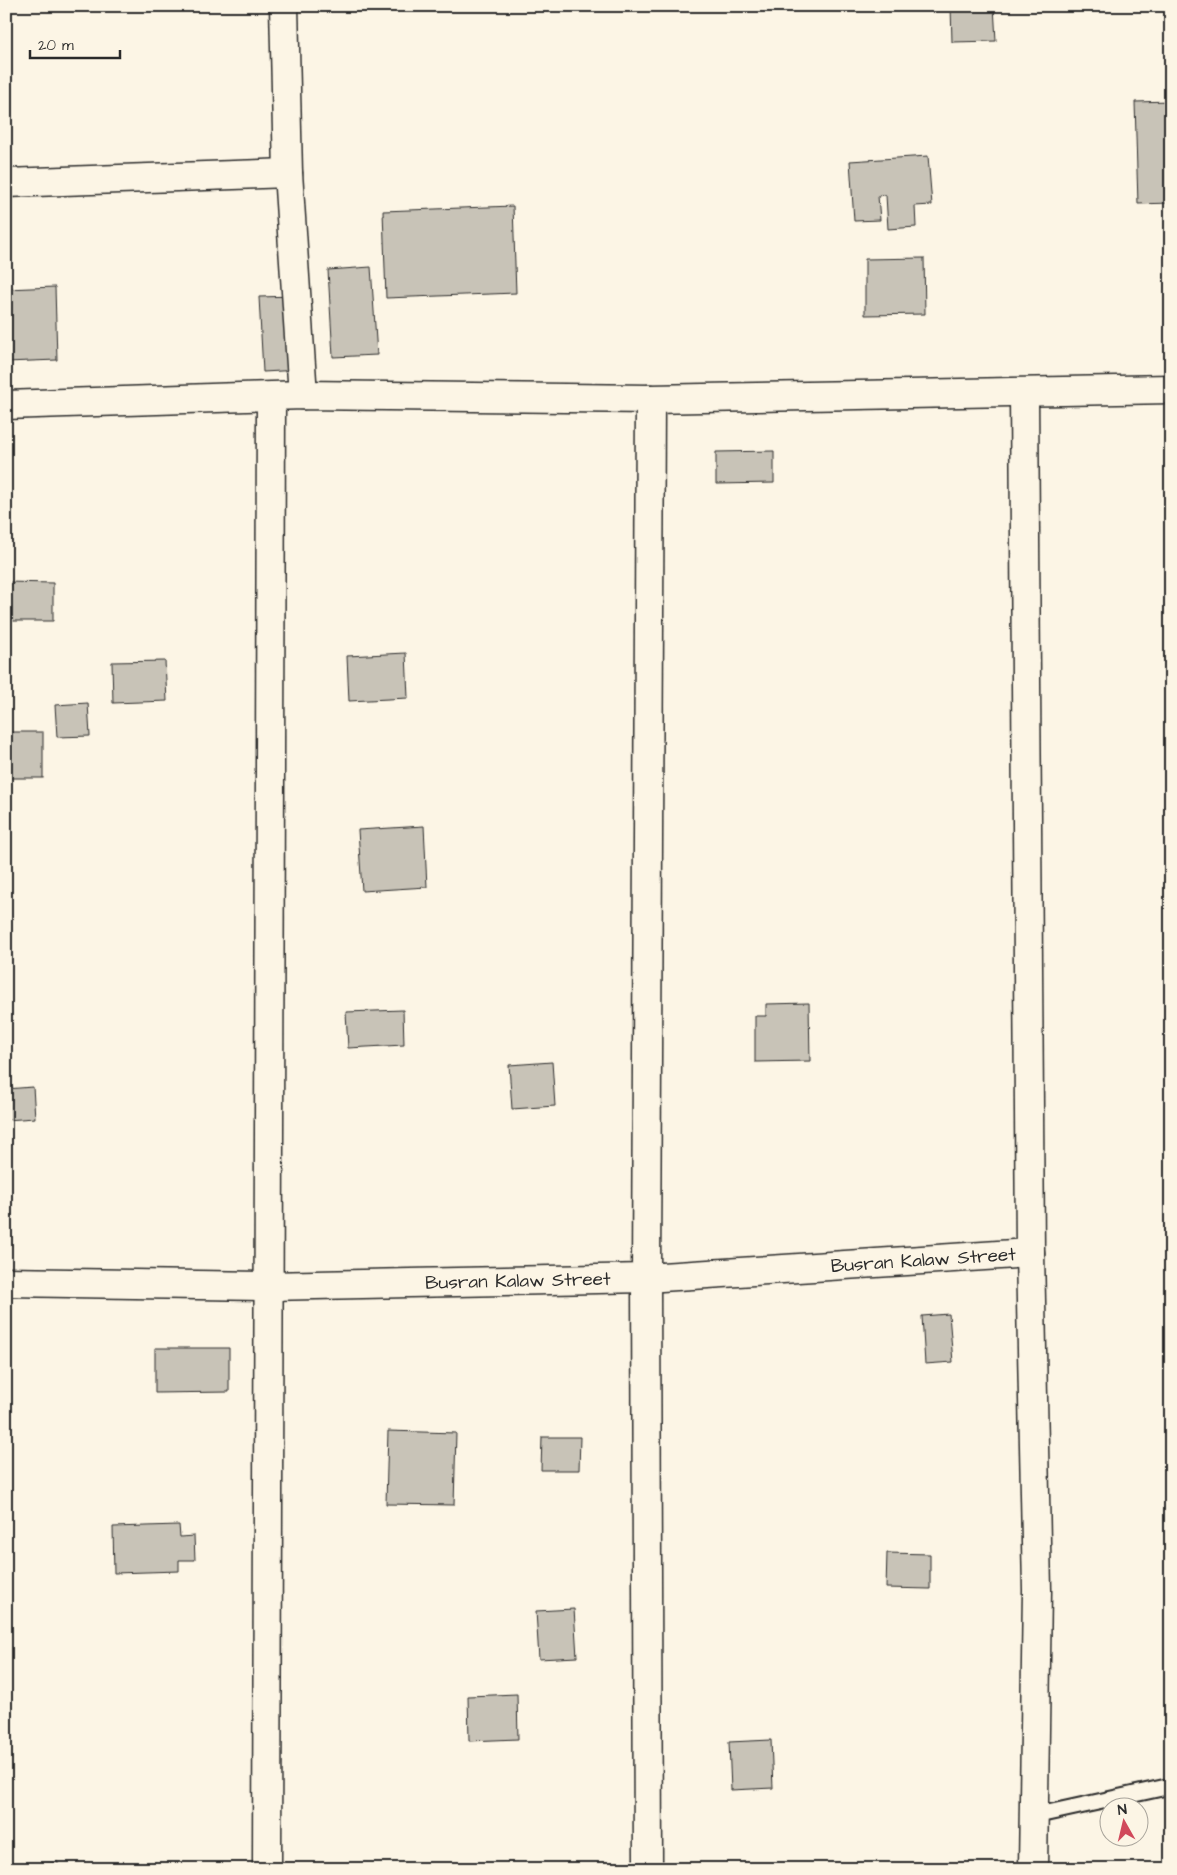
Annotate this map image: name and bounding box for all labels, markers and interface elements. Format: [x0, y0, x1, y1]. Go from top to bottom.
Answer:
scale bar [30, 28, 120, 60]
text: 20 m [38, 35, 74, 56]
street label: Busran Kalaw Street [830, 1240, 1017, 1279]
street label: Busran Kalaw Street [425, 1265, 611, 1296]
north arrow [1100, 1798, 1150, 1848]
text: N [1117, 1800, 1128, 1821]

